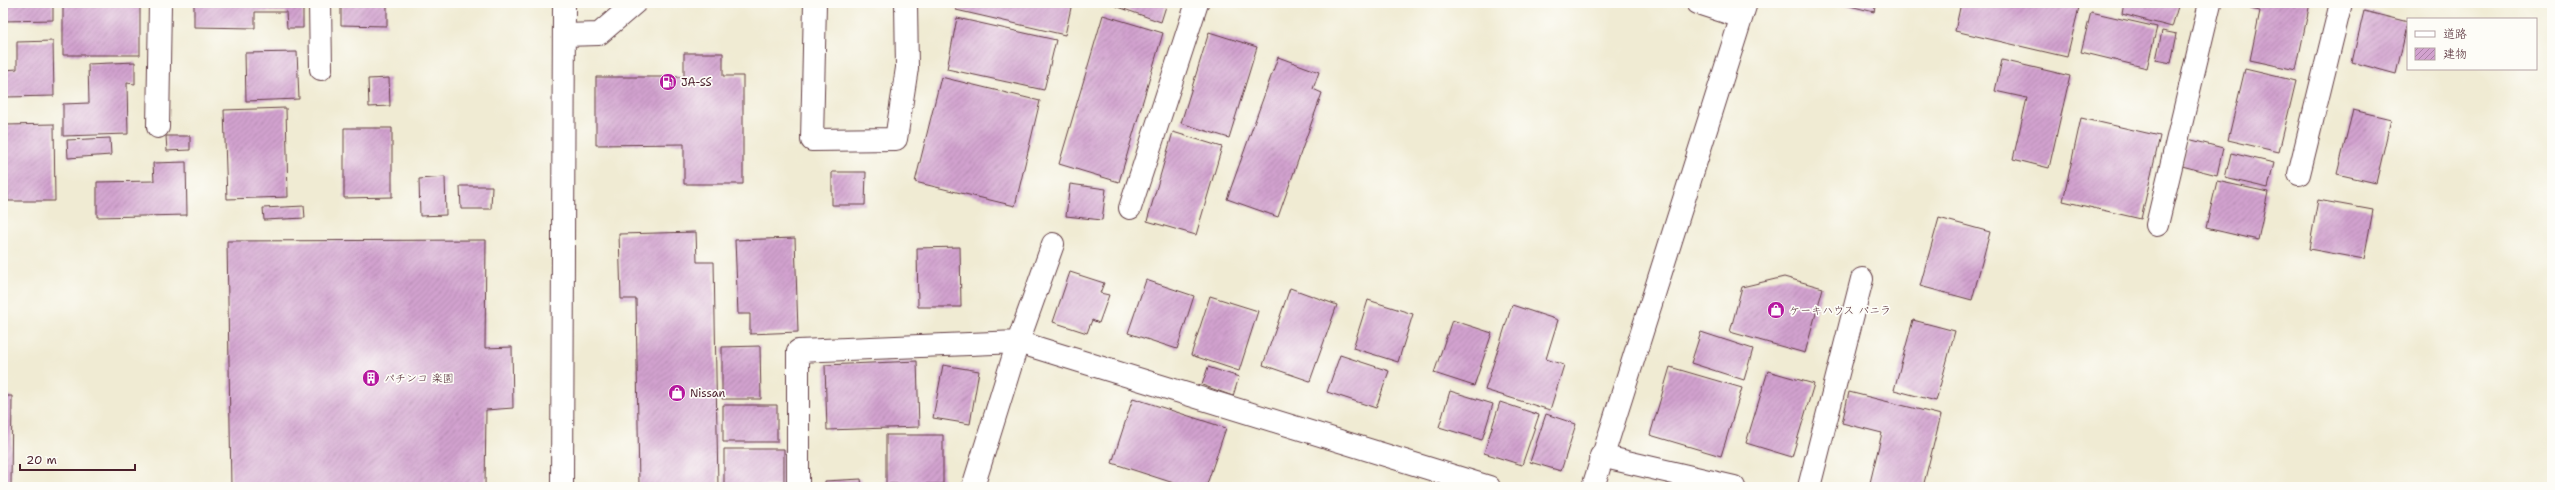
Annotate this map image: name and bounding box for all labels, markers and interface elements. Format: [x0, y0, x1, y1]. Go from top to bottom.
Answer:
legend [2407, 18, 2537, 70]
text: 道路 [2443, 26, 2467, 42]
text: 建物 [2443, 46, 2467, 62]
fuel station icon: JA-SS [658, 72, 678, 92]
place label: JA-SS [681, 75, 712, 90]
shop icon: ケーキハウス バニラ [1766, 300, 1786, 320]
place label: ケーキハウス バニラ [1789, 303, 1891, 318]
building icon: パチンコ 楽園 [361, 368, 381, 388]
place label: パチンコ 楽園 [384, 371, 454, 386]
shop icon: Nissan [667, 383, 687, 403]
place label: Nissan [690, 386, 726, 401]
scale bar [20, 446, 135, 472]
text: 20 m [26, 452, 57, 468]

